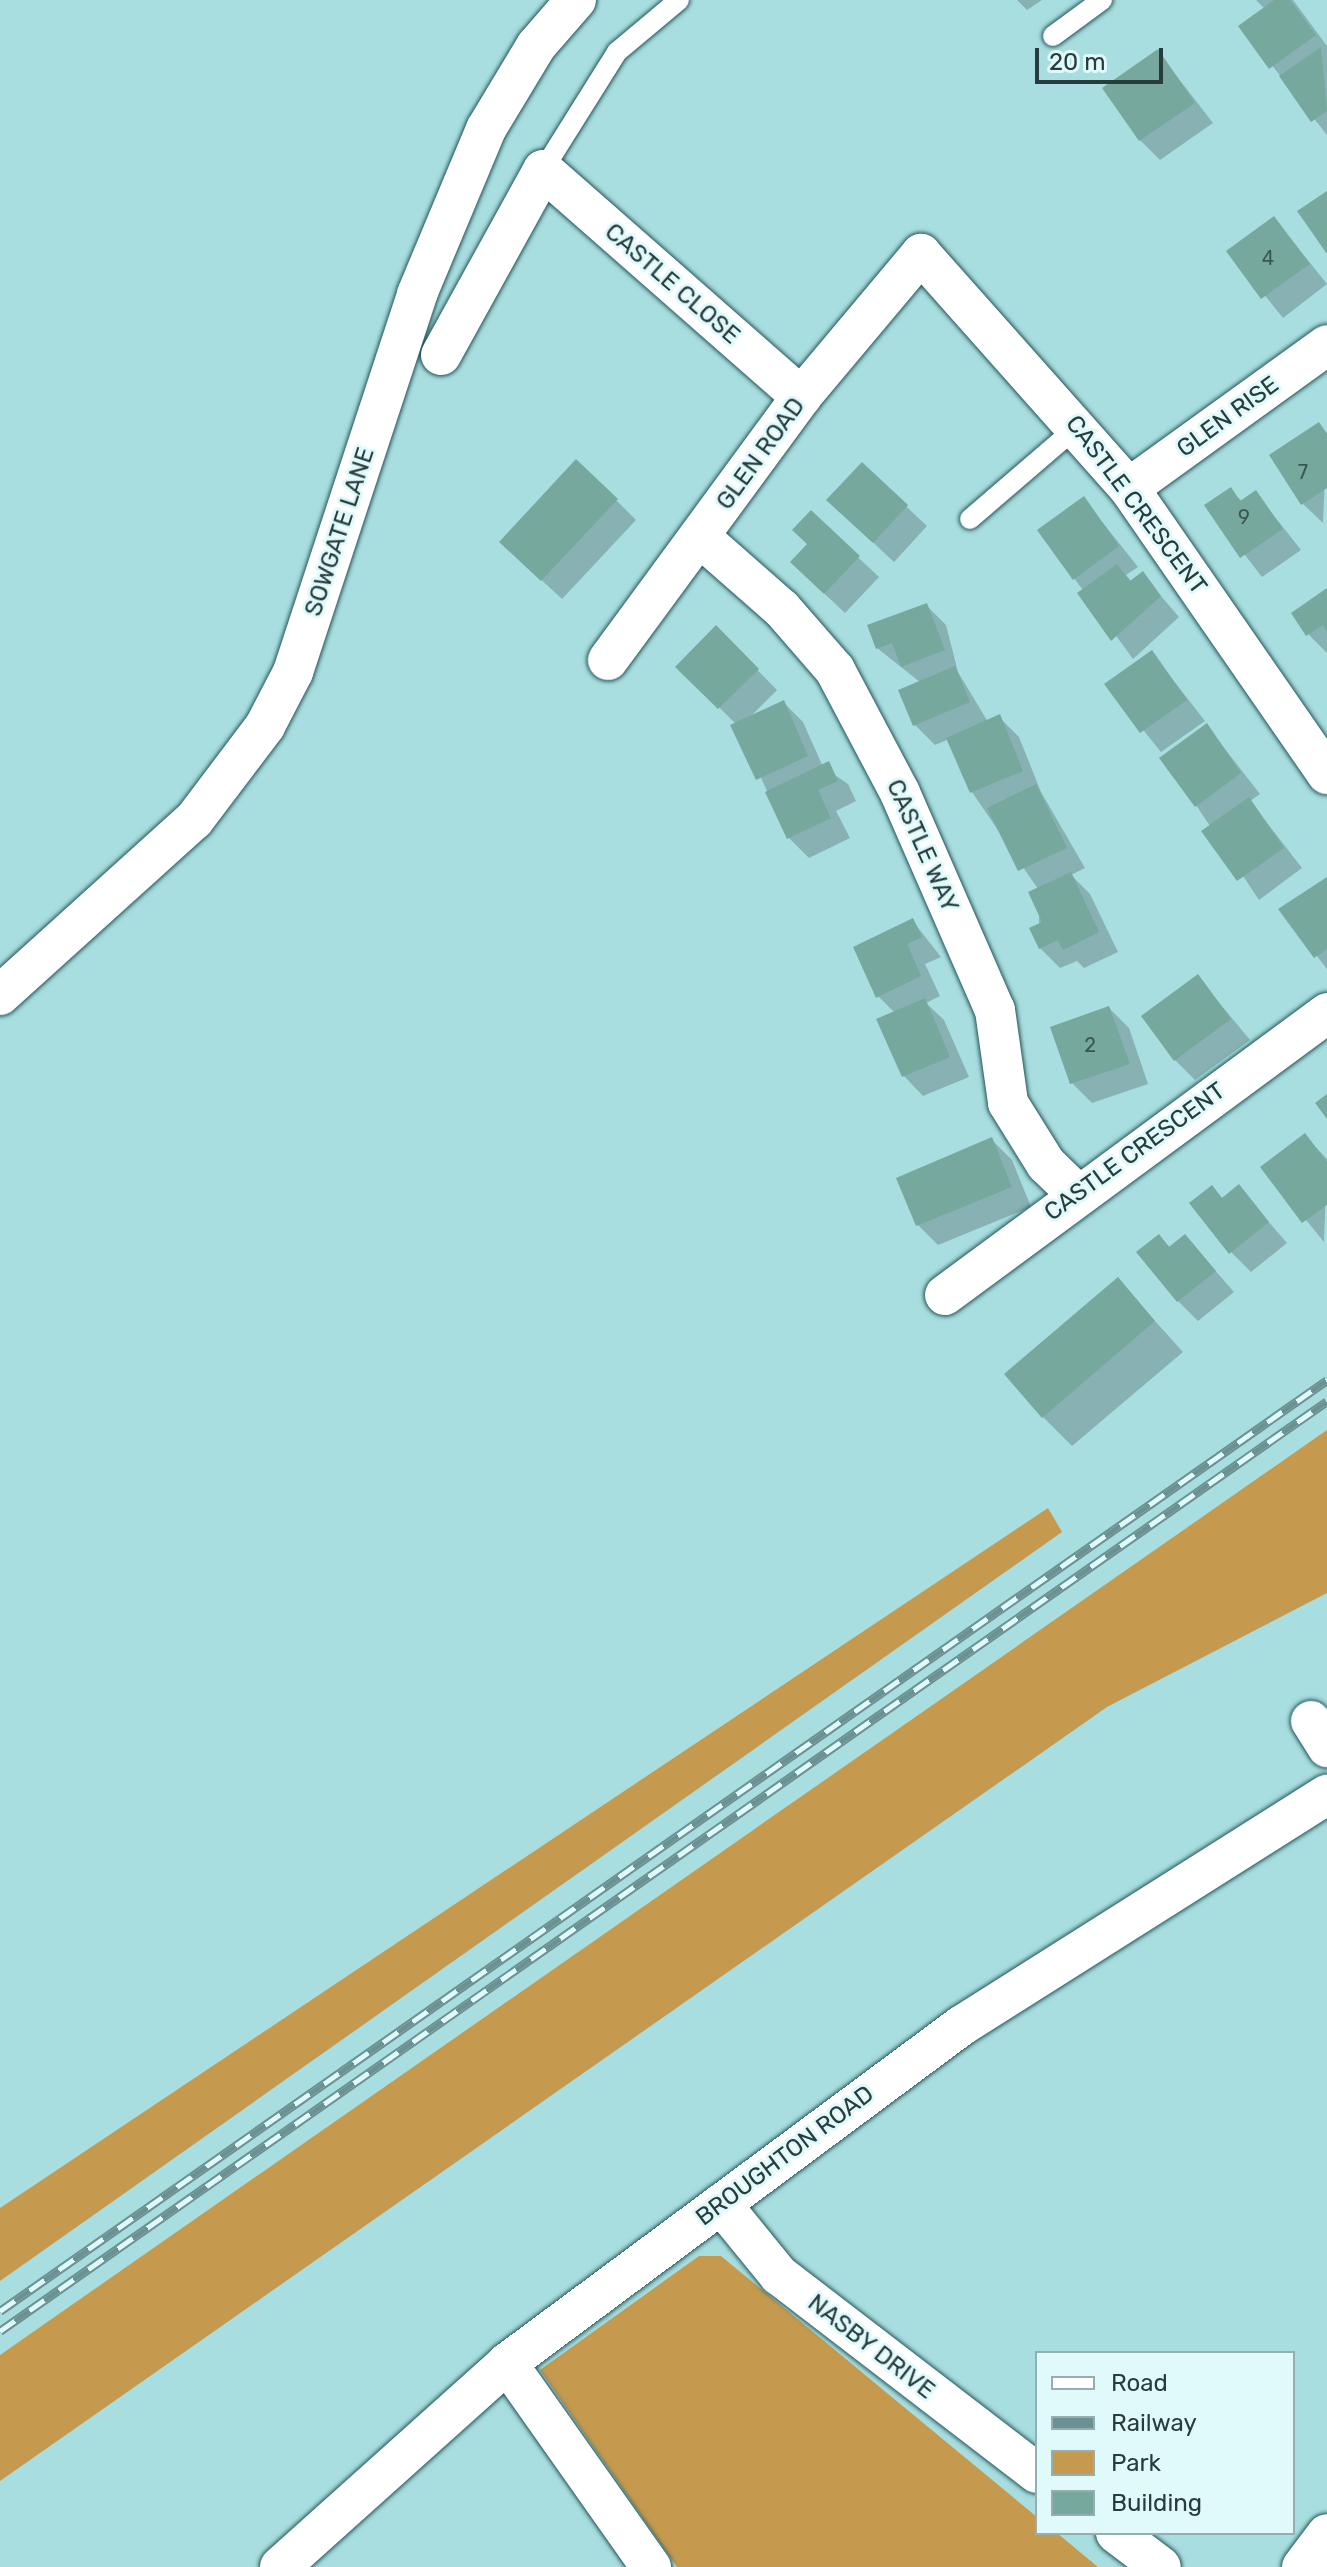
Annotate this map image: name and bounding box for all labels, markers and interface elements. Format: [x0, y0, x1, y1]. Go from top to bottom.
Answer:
scale bar [1039, 32, 1167, 82]
text: 20 m [1049, 48, 1106, 76]
street label: CASTLE CLOSE [599, 218, 745, 350]
house number: 4 [1262, 246, 1274, 270]
street label: GLEN RISE [1172, 370, 1284, 464]
street label: GLEN ROAD [711, 392, 811, 516]
street label: CASTLE CRESCENT [1059, 410, 1213, 600]
street label: SOWGATE LANE [299, 444, 381, 620]
house number: 7 [1298, 460, 1308, 484]
house number: 9 [1238, 505, 1250, 529]
street label: CASTLE WAY [880, 775, 964, 917]
house number: 2 [1084, 1033, 1096, 1057]
street label: CASTLE CRESCENT [1039, 1077, 1231, 1227]
street label: BROUGHTON ROAD [691, 2080, 879, 2232]
street label: NASBY DRIVE [802, 2288, 940, 2406]
legend [1035, 2351, 1295, 2535]
text: Road [1111, 2369, 1168, 2397]
text: Railway [1111, 2409, 1197, 2437]
text: Park [1111, 2449, 1161, 2477]
text: Building [1111, 2489, 1202, 2517]

